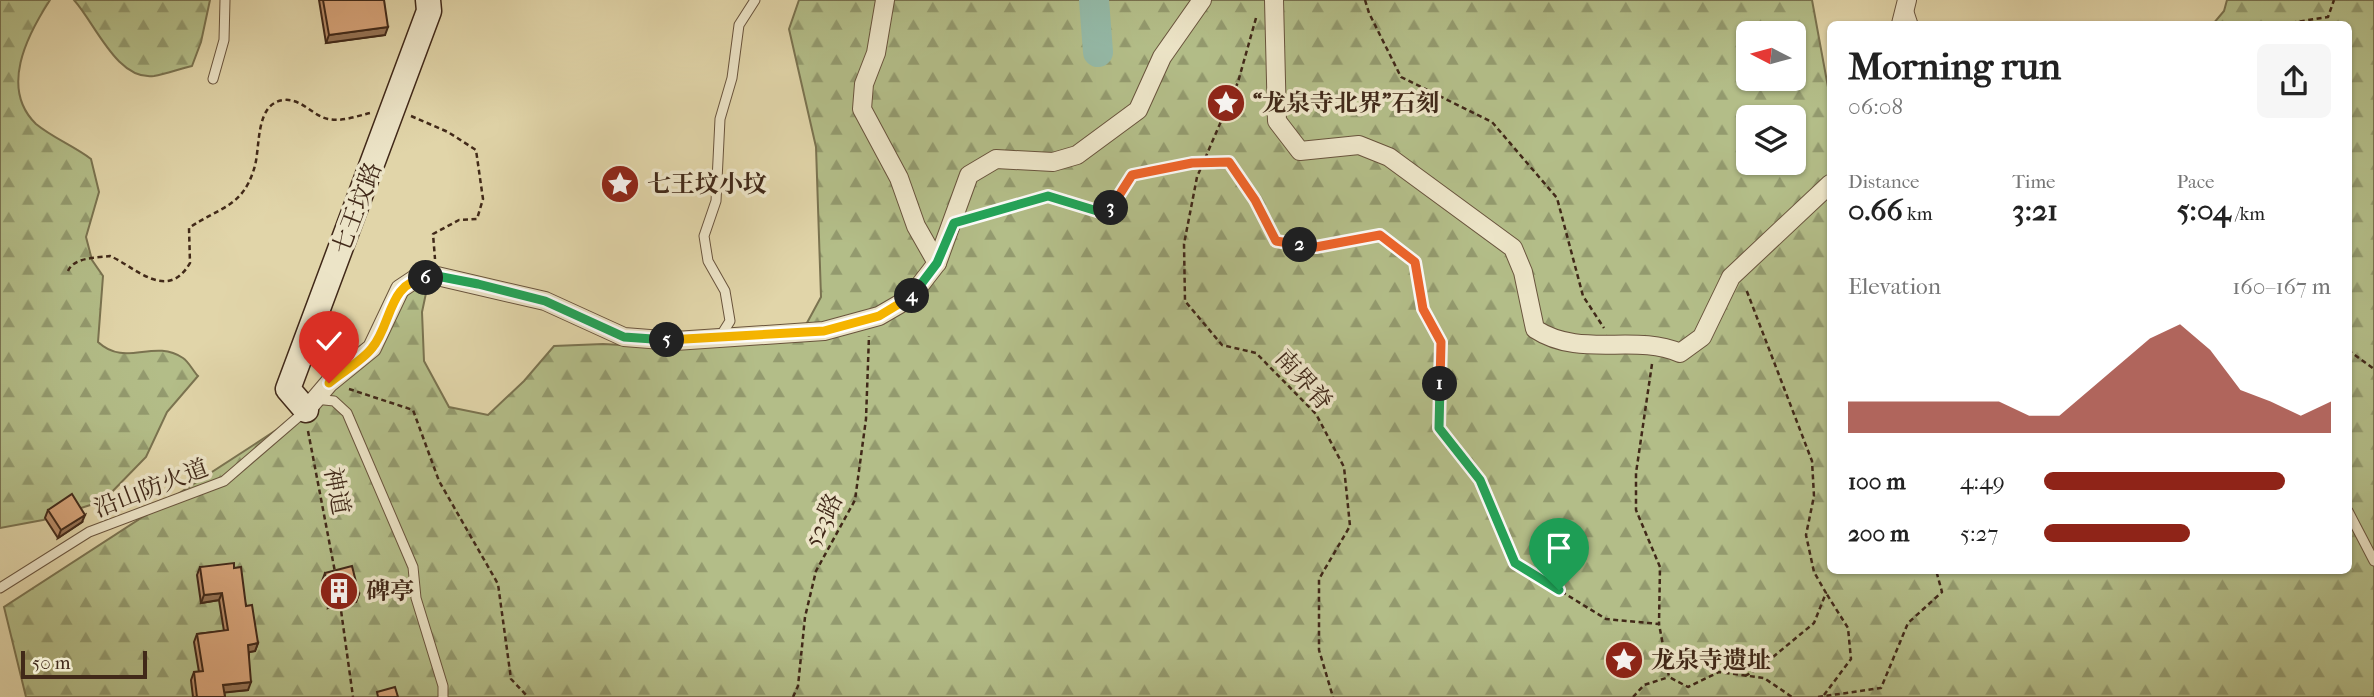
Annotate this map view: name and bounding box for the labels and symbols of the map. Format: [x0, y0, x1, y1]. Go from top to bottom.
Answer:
north arrow [1736, 21, 1806, 91]
place icon: “龙泉寺北界”石刻 [1205, 82, 1247, 124]
place label: “龙泉寺北界”石刻 [1253, 89, 1439, 117]
street label: 七王坟路 [327, 158, 387, 258]
place icon: 七王坟小坟 [599, 163, 641, 205]
place label: 七王坟小坟 [647, 170, 767, 198]
pin: 3 [1094, 190, 1128, 226]
pin: 2 [1282, 228, 1318, 262]
pin: 6 [408, 260, 444, 296]
pin: 4 [894, 278, 930, 314]
pin [299, 311, 359, 383]
pin: 5 [650, 322, 684, 358]
street label: 南界脊 [1270, 344, 1338, 416]
pin: 1 [1422, 366, 1458, 402]
street label: 沿山防火道 [90, 453, 212, 523]
street label: 神道 [319, 465, 355, 517]
street label: 523路 [798, 488, 848, 552]
pin [1529, 518, 1589, 590]
building icon: 碑亭 [318, 570, 360, 612]
place label: 碑亭 [366, 577, 414, 605]
place icon: 龙泉寺遗址 [1603, 639, 1645, 681]
place label: 龙泉寺遗址 [1651, 646, 1771, 674]
scale bar [21, 648, 147, 680]

